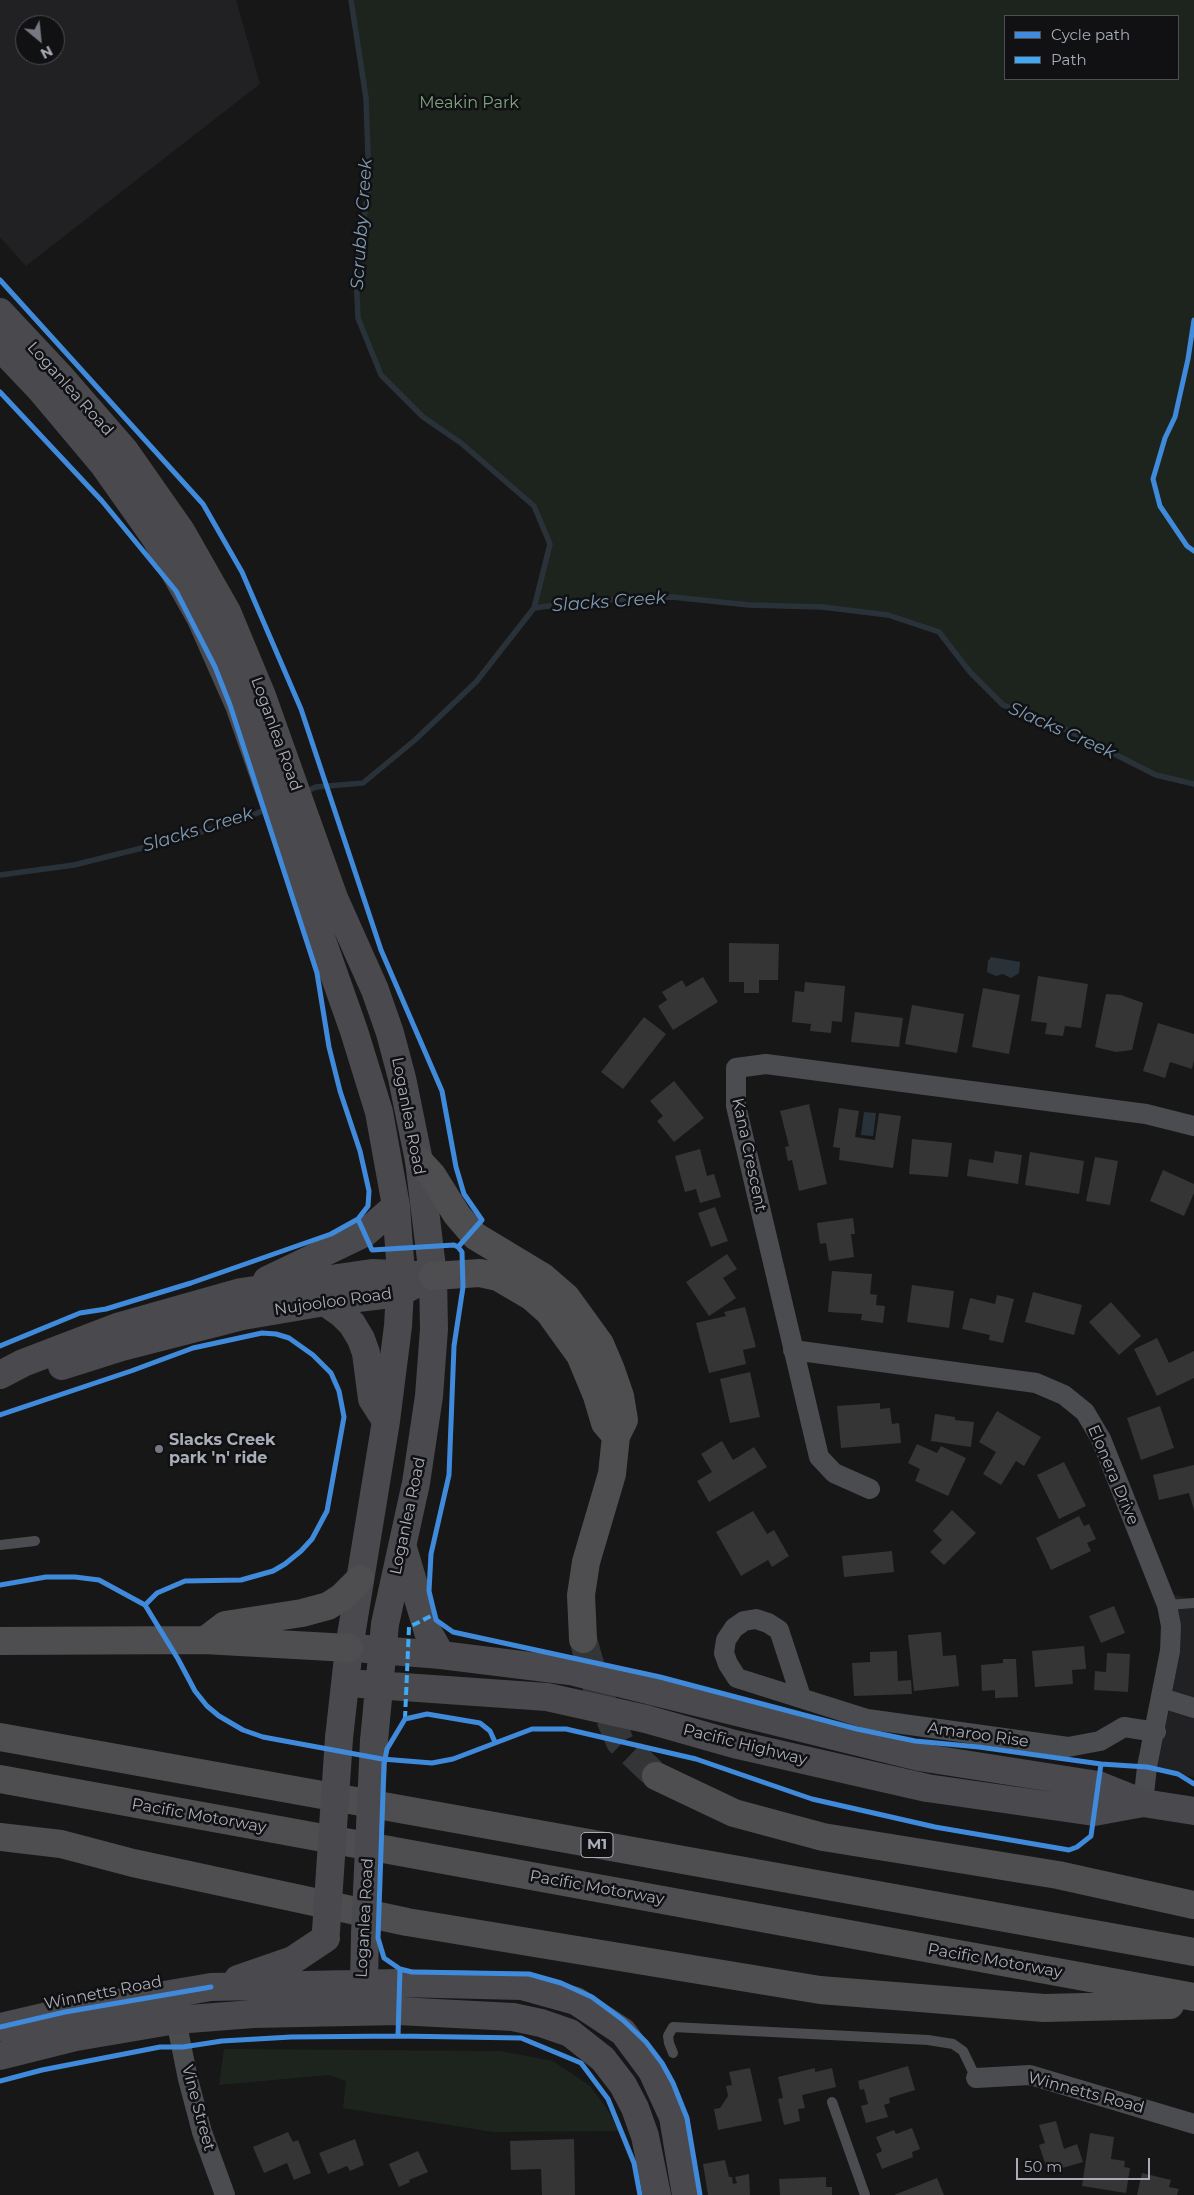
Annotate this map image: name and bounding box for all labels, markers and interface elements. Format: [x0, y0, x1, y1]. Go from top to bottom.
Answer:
north arrow [15, 15, 65, 65]
legend [1004, 15, 1179, 80]
text: Cycle path [1051, 25, 1130, 44]
text: N [37, 42, 56, 63]
text: Path [1051, 50, 1087, 69]
park label: Meakin Park [419, 93, 519, 113]
water label: Scrubby Creek [347, 158, 377, 290]
street label: Loganlea Road [23, 338, 117, 440]
water label: Slacks Creek [551, 587, 667, 617]
street label: Loganlea Road [247, 674, 305, 794]
water label: Slacks Creek [1005, 698, 1119, 764]
water label: Slacks Creek [140, 803, 256, 857]
street label: Loganlea Road [387, 1055, 429, 1177]
street label: Kana Crescent [728, 1096, 770, 1214]
street label: Nujooloo Road [273, 1284, 393, 1320]
street label: Elonera Drive [1083, 1422, 1143, 1528]
place label: Slacks Creek park 'n' ride [169, 1430, 276, 1468]
marker: Slacks Creek park 'n' ride [153, 1443, 165, 1455]
street label: Loganlea Road [386, 1455, 430, 1577]
street label: Amaroo Rise [926, 1718, 1030, 1752]
street label: Pacific Highway [681, 1720, 809, 1770]
street label: Pacific Motorway [130, 1795, 268, 1837]
road number: M1 [581, 1832, 613, 1858]
street label: Loganlea Road [352, 1858, 378, 1978]
street label: Pacific Motorway [528, 1867, 666, 1909]
street label: Pacific Motorway [926, 1940, 1064, 1982]
street label: Winnetts Road [42, 1972, 164, 2014]
street label: Vine Street [177, 2063, 219, 2153]
street label: Winnetts Road [1026, 2068, 1146, 2118]
scale bar [1019, 2148, 1153, 2180]
text: 50 m [1024, 2157, 1062, 2176]

